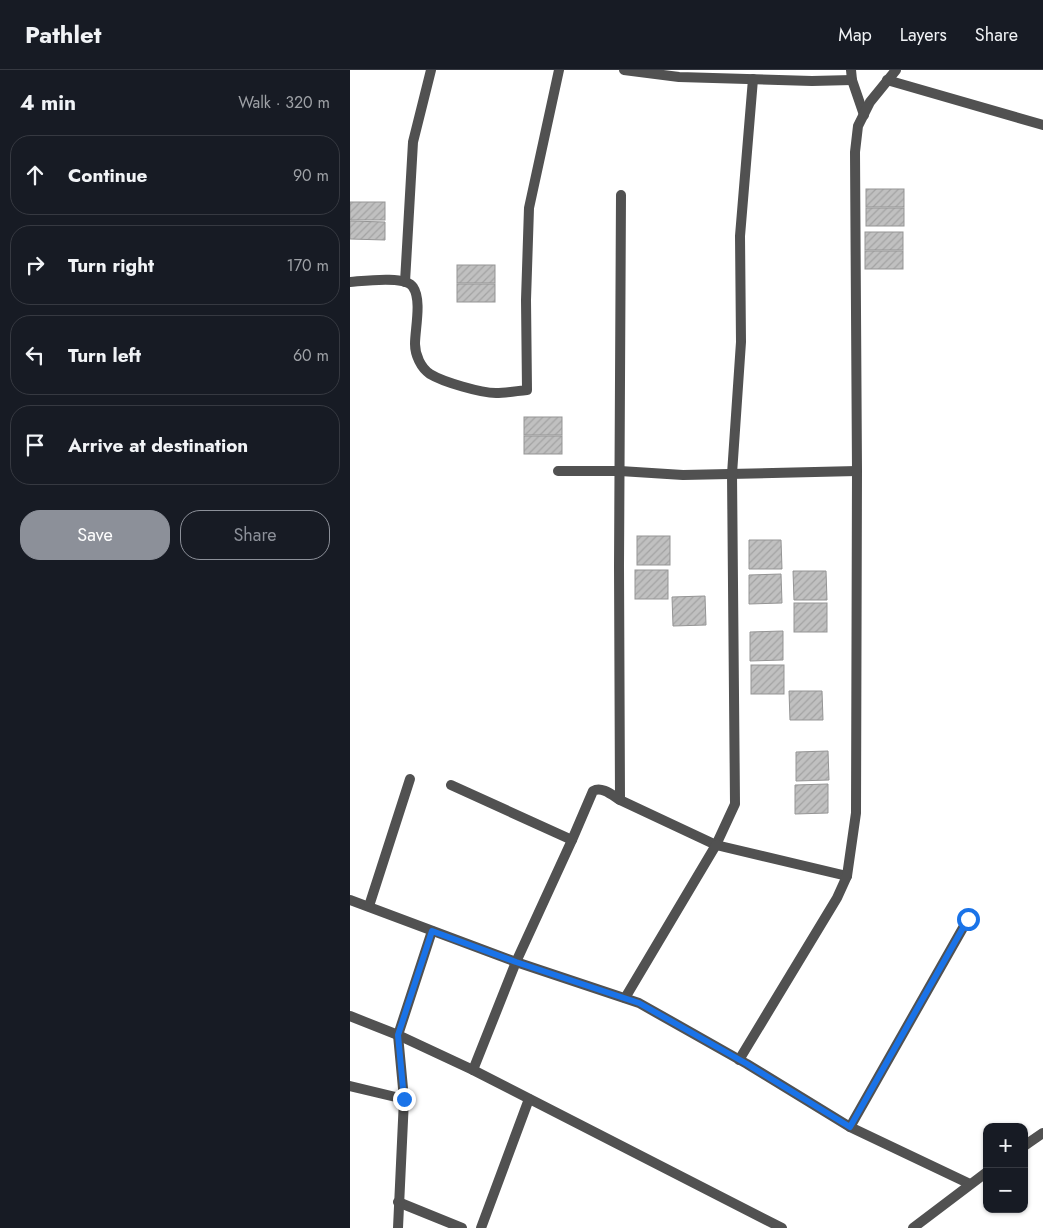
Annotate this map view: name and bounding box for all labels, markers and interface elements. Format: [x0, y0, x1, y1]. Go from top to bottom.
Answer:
text: Pathlet [25, 17, 101, 52]
text: Map [838, 22, 872, 48]
text: Layers [900, 22, 947, 48]
text: Share [975, 22, 1018, 48]
text: 4 min [20, 88, 76, 118]
text: Walk · 320 m [238, 91, 330, 114]
icon: ahead [21, 161, 49, 189]
text: Continue [68, 162, 147, 189]
text: 90 m [293, 164, 329, 187]
icon: right [21, 251, 49, 279]
text: Turn right [68, 252, 154, 279]
text: 170 m [287, 254, 329, 277]
icon: left [21, 341, 49, 369]
text: Turn left [68, 342, 141, 369]
text: 60 m [293, 344, 329, 367]
icon: arrive [21, 431, 49, 459]
text: Arrive at destination [68, 432, 248, 459]
button: Save [20, 510, 170, 560]
button: Share [180, 510, 330, 560]
route start [957, 908, 980, 931]
route end [393, 1088, 416, 1111]
map controls [983, 1123, 1028, 1213]
button: + [983, 1123, 1028, 1168]
button: − [983, 1168, 1028, 1213]

